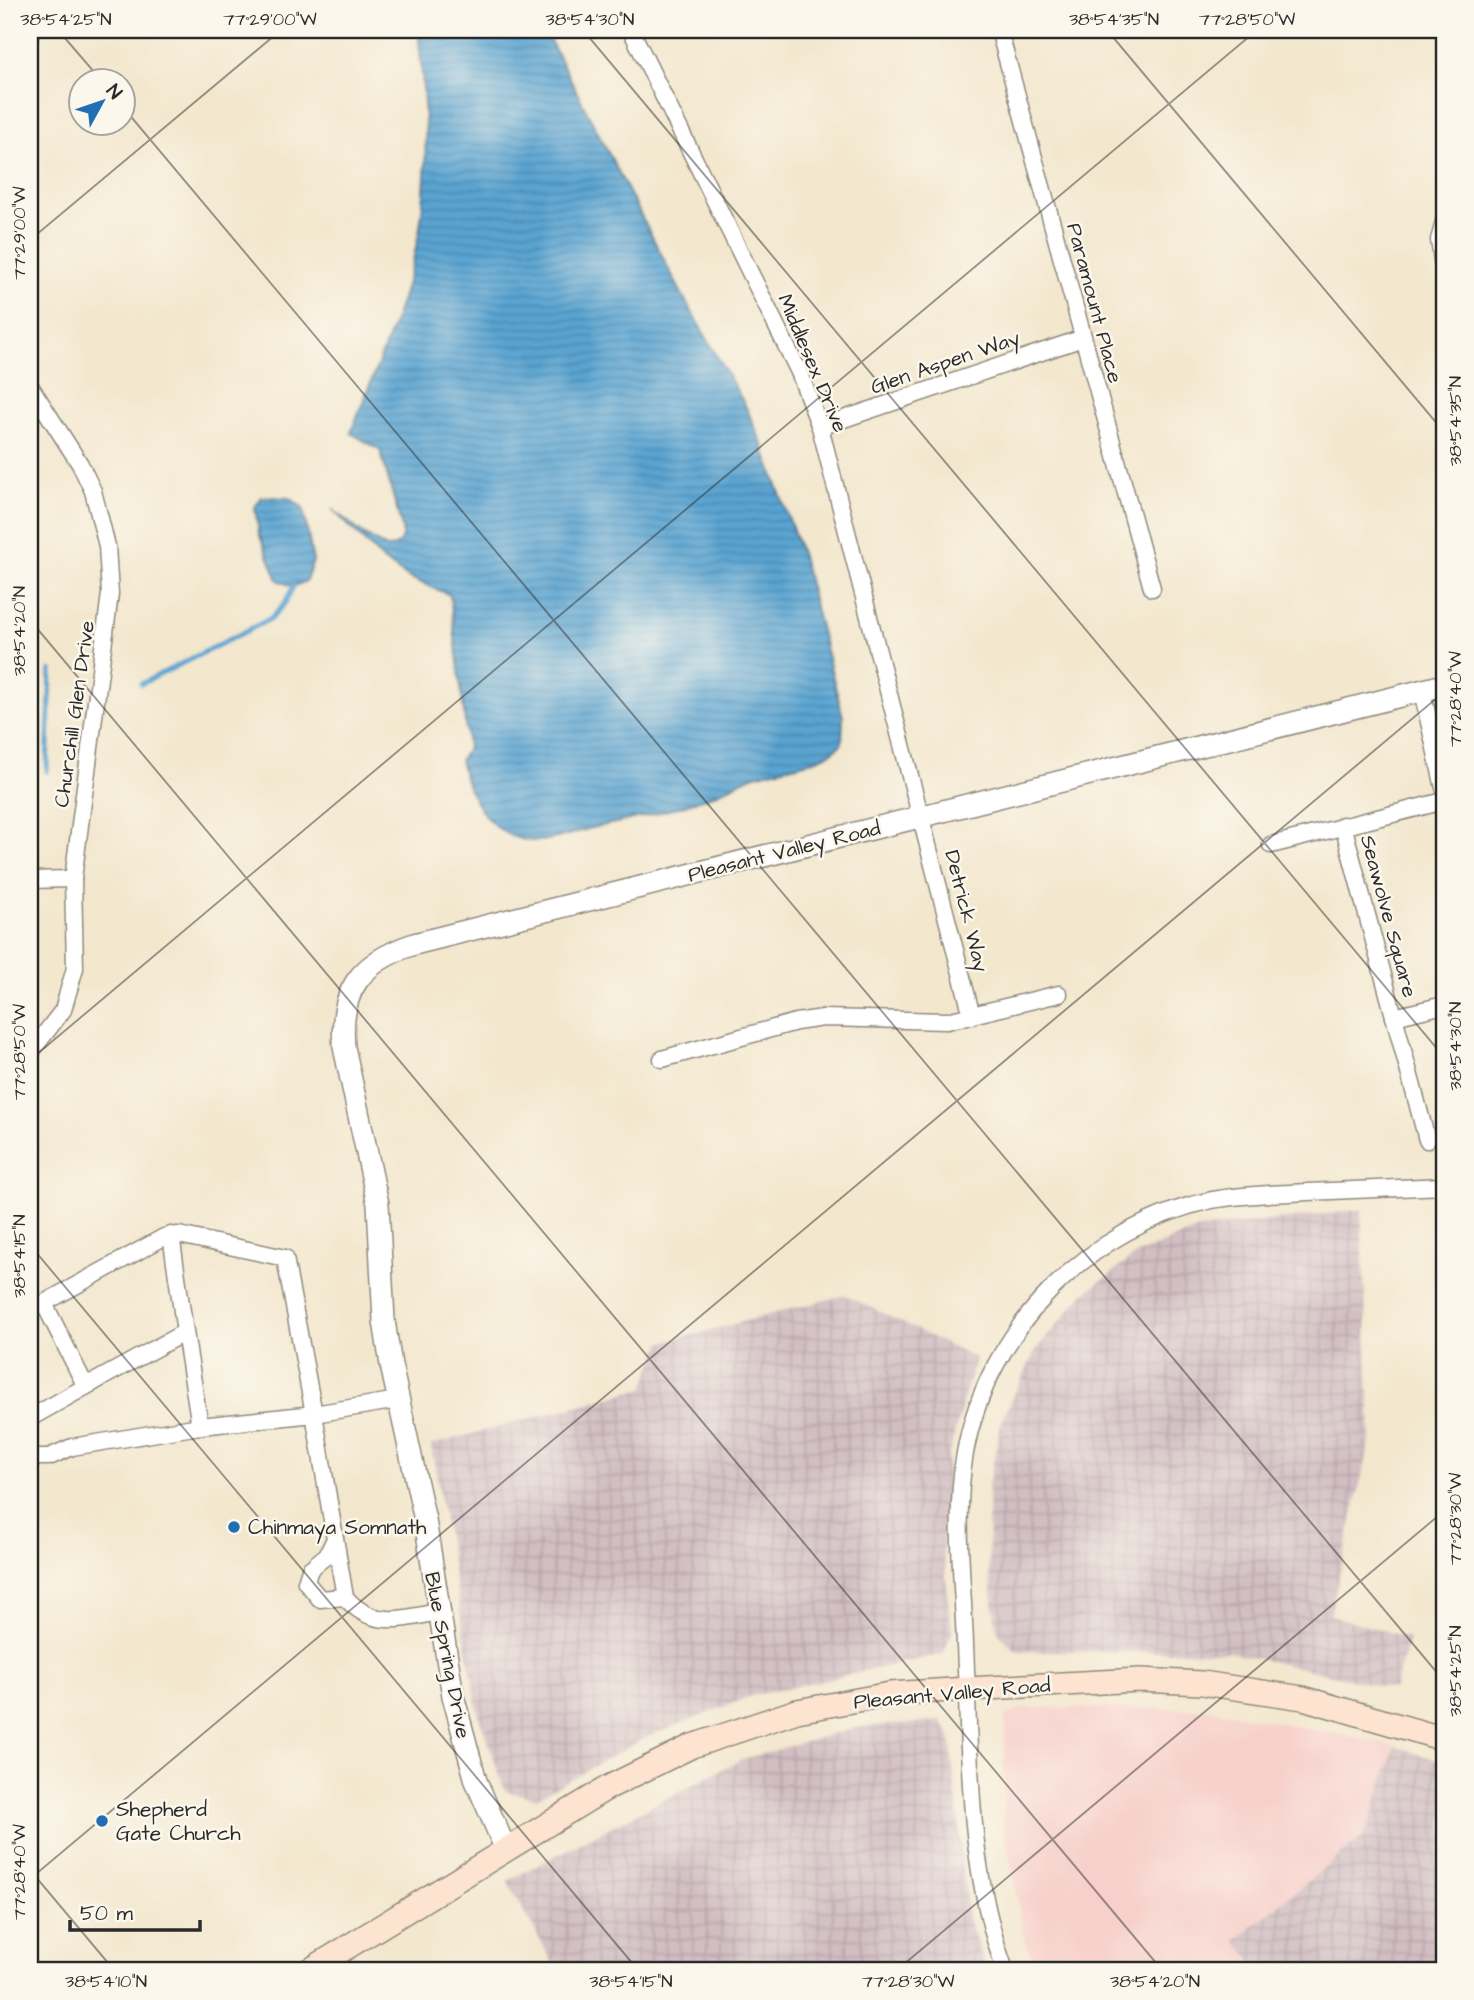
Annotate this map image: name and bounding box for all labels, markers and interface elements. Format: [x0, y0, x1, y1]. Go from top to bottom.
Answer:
text: 38°54'25"N [20, 7, 112, 32]
text: 77°29'00"W [223, 7, 317, 32]
text: 38°54'30"N [546, 7, 634, 32]
text: 38°54'35"N [1069, 7, 1159, 32]
text: 77°28'50"W [1199, 7, 1295, 32]
north arrow [66, 66, 136, 136]
text: N [100, 79, 128, 105]
text: 77°29'00"W [7, 186, 32, 280]
street label: Paramount Place [1059, 220, 1130, 386]
street label: Middlesex Drive [770, 290, 855, 437]
street label: Glen Aspen Way [867, 323, 1025, 403]
text: 38°54'35"N [1443, 376, 1468, 466]
text: 38°54'20"N [7, 586, 32, 676]
street label: Churchill Glen Drive [47, 619, 102, 809]
text: 77°28'40"W [1443, 651, 1468, 747]
street label: Pleasant Valley Road [685, 813, 884, 891]
street label: Seawolve Square [1353, 832, 1424, 1000]
street label: Detrick Way [935, 847, 996, 976]
text: 38°54'30"N [1443, 1002, 1468, 1090]
text: 77°28'50"W [7, 1004, 32, 1100]
text: 38°54'15"N [7, 1214, 32, 1298]
text: 77°28'30"W [1443, 1473, 1468, 1565]
place label: Chinmaya Somnath [248, 1513, 427, 1544]
marker: Chinmaya Somnath [226, 1519, 242, 1535]
street label: Blue Spring Drive [415, 1569, 478, 1741]
text: 38°54'25"N [1443, 1625, 1468, 1717]
street label: Pleasant Valley Road [852, 1670, 1052, 1719]
place label: Shepherd Gate Church [116, 1795, 241, 1848]
marker: Shepherd Gate Church [94, 1813, 110, 1829]
text: 77°28'40"W [7, 1824, 32, 1920]
scale bar [70, 1888, 200, 1932]
text: 50 m [80, 1899, 134, 1928]
text: 38°54'10"N [65, 1969, 147, 1994]
text: 38°54'15"N [589, 1969, 673, 1994]
text: 77°28'30"W [862, 1969, 954, 1994]
text: 38°54'20"N [1110, 1969, 1200, 1994]

